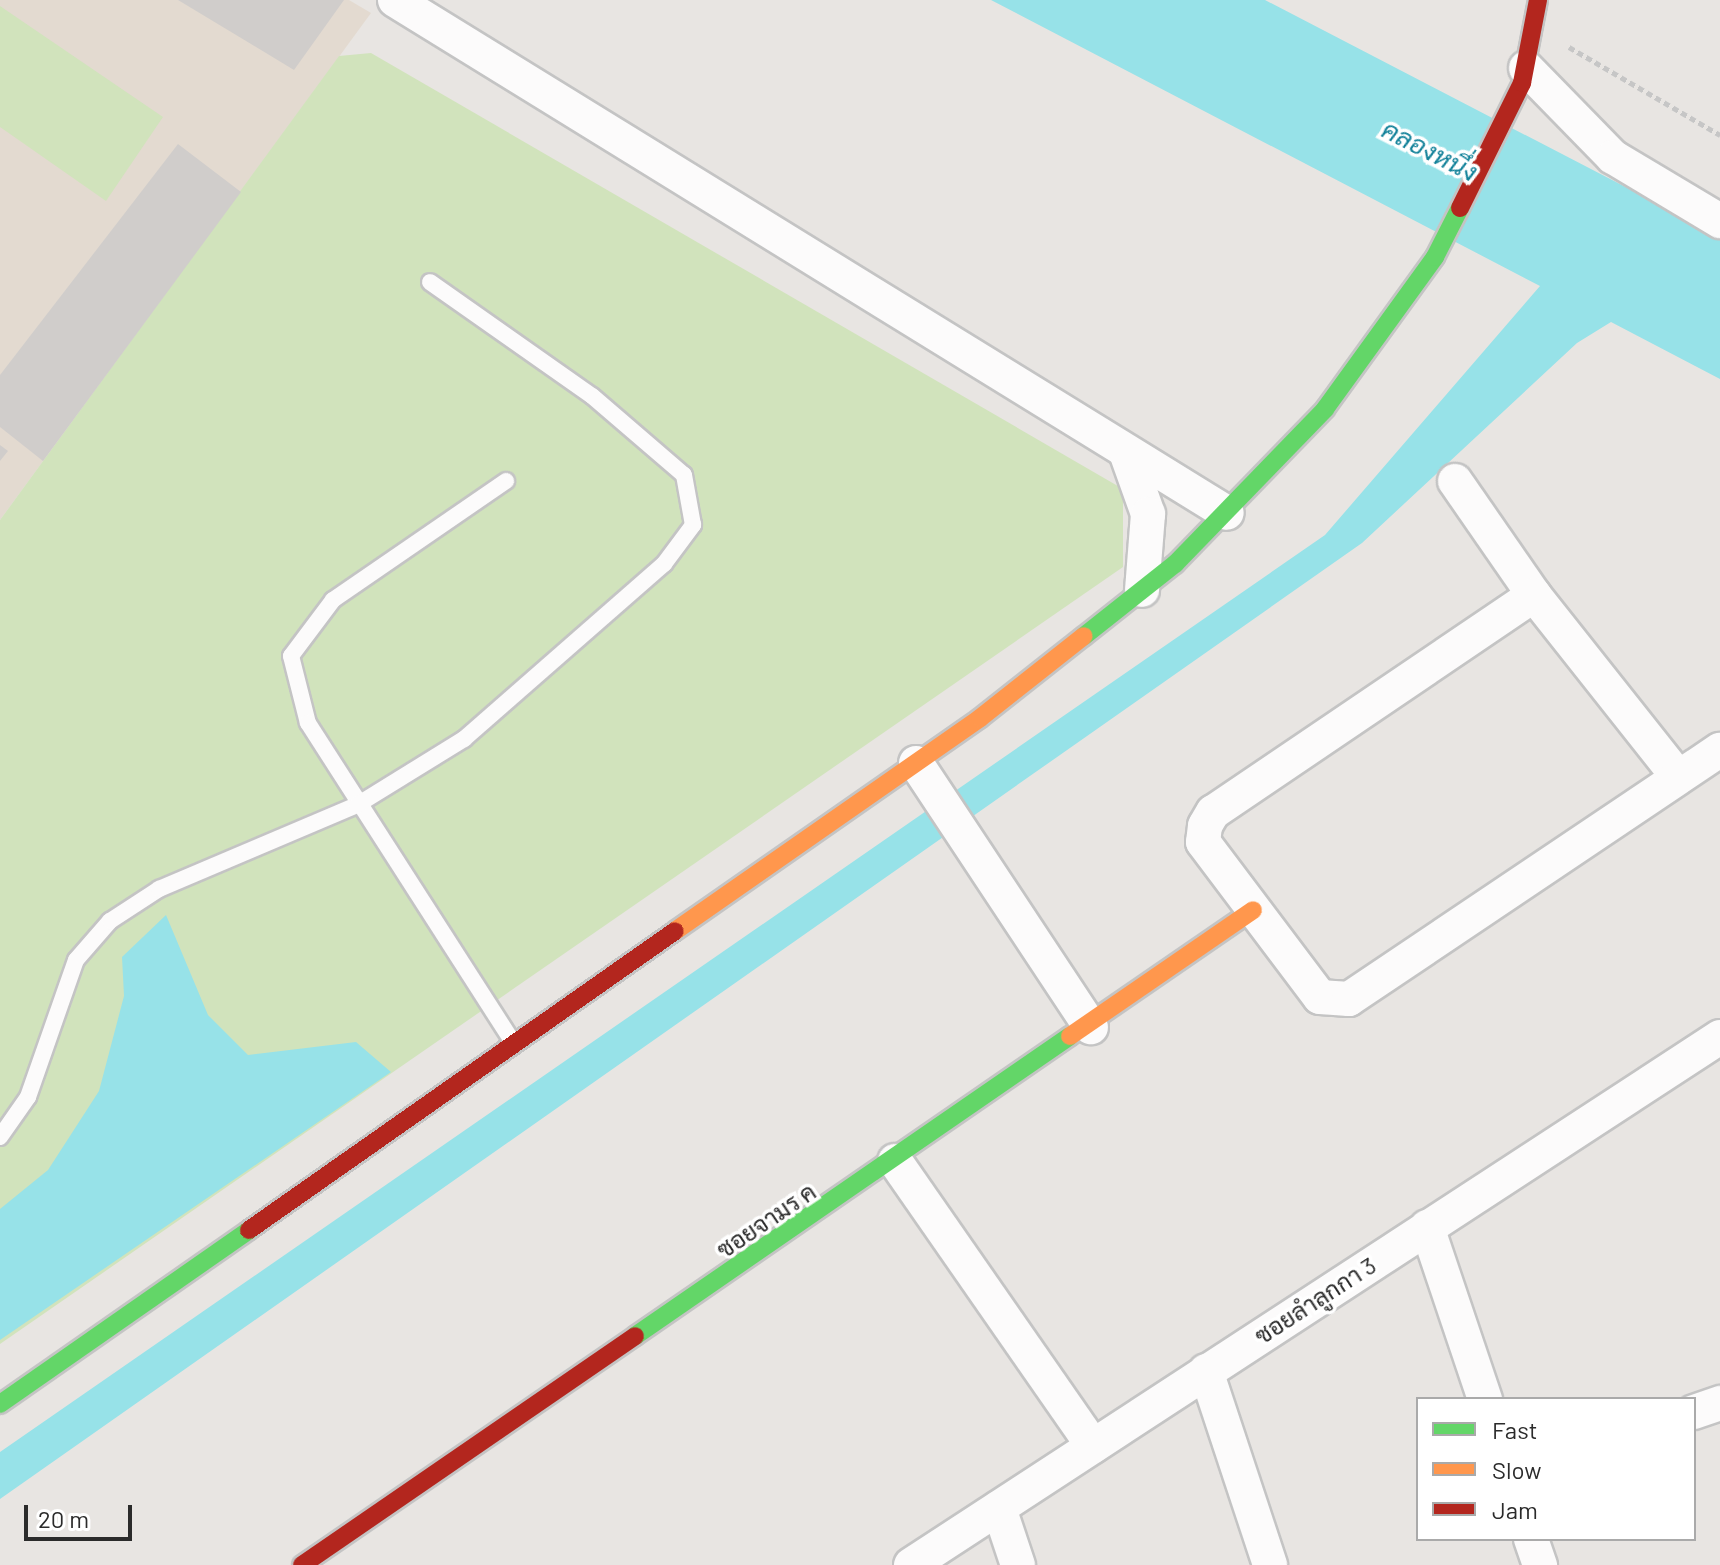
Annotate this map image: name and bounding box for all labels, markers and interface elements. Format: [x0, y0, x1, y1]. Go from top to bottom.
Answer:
water label: คลองหนึ่ง [1377, 113, 1483, 187]
street label: ซอยจามร ค [711, 1176, 821, 1264]
street label: ซอยลำลูกกา 3 [1249, 1250, 1381, 1350]
legend [1416, 1397, 1696, 1541]
text: Fast [1492, 1415, 1537, 1444]
text: Slow [1492, 1455, 1541, 1484]
scale bar [28, 1489, 136, 1539]
text: Jam [1492, 1495, 1538, 1524]
text: 20 m [38, 1504, 89, 1533]

